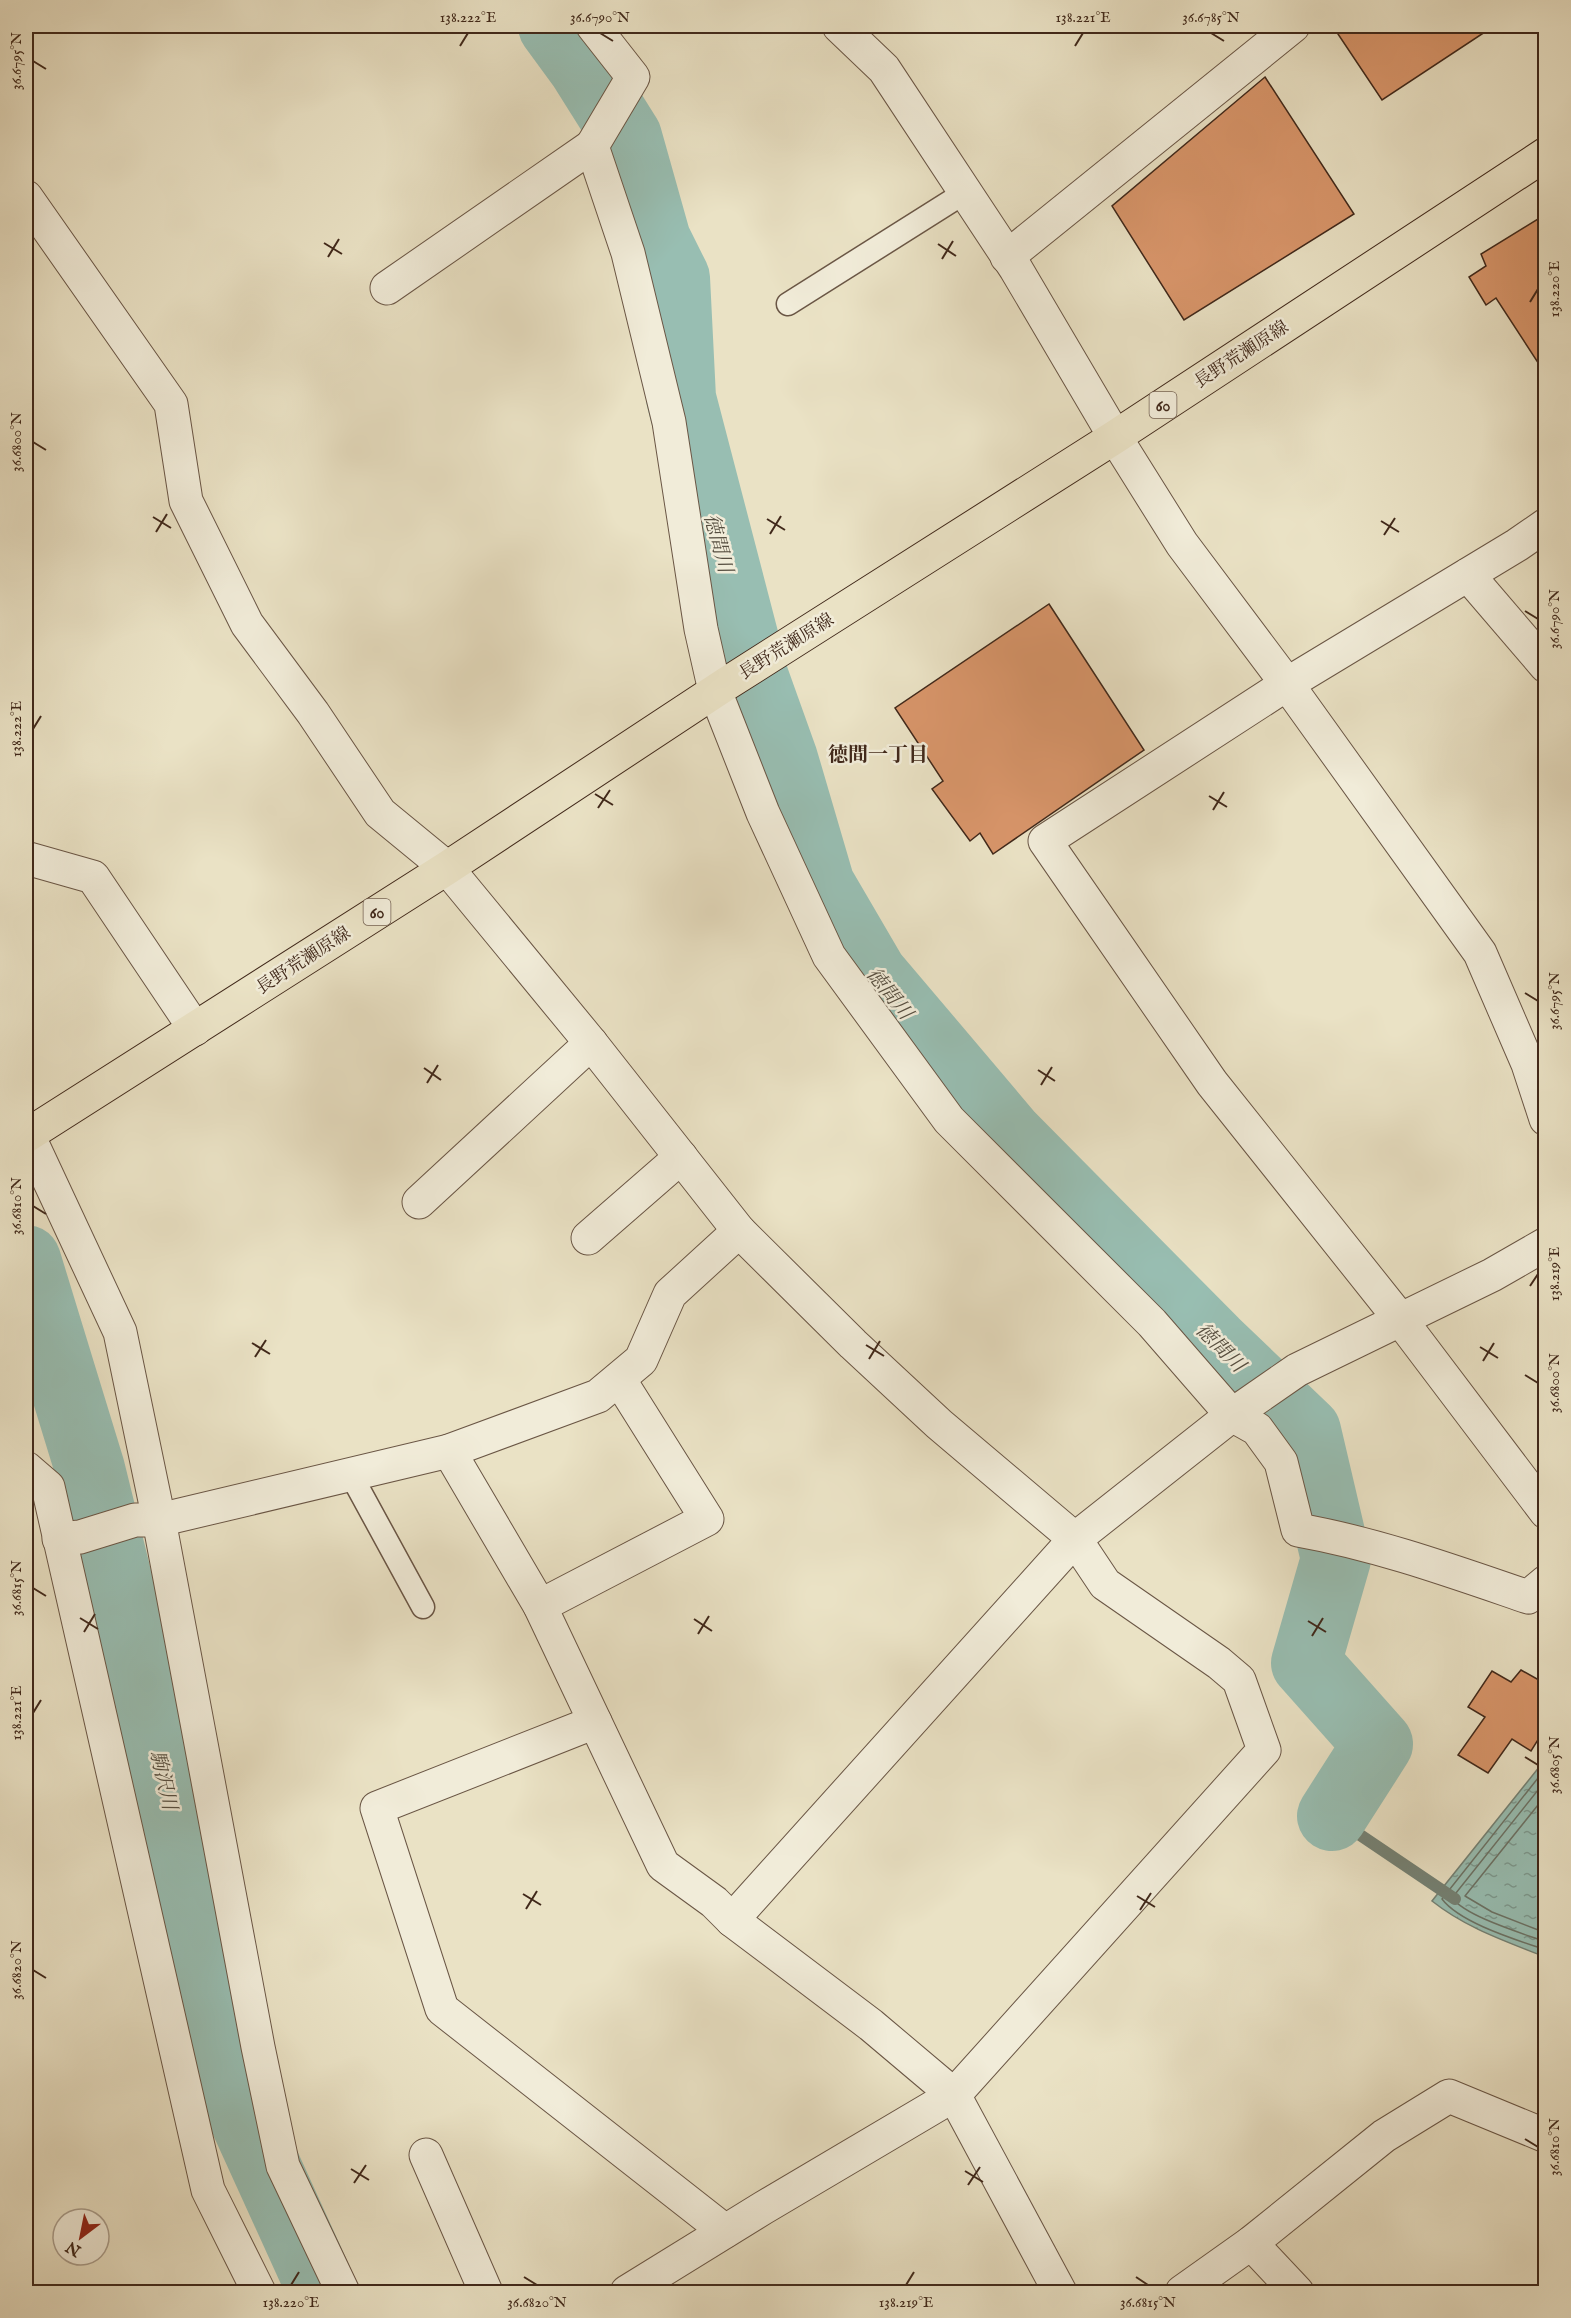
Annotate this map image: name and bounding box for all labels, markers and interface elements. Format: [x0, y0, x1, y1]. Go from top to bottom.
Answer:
text: 138.222°E [440, 8, 496, 27]
text: 36.6790°N [570, 8, 630, 27]
text: 138.221°E [1055, 8, 1111, 27]
text: 36.6785°N [1182, 8, 1240, 27]
text: 36.6795°N [7, 32, 26, 90]
text: 138.220°E [1545, 261, 1564, 317]
street label: 長野荒瀬原線 [1190, 316, 1293, 394]
road number: 60 [1150, 392, 1176, 418]
text: 36.6800°N [7, 412, 26, 472]
water label: 徳間川 [698, 511, 738, 578]
text: 36.6790°N [1545, 589, 1564, 649]
street label: 長野荒瀬原線 [735, 609, 839, 686]
text: 138.222°E [7, 701, 26, 757]
district label: 徳間一丁目 [828, 743, 928, 768]
road number: 60 [364, 899, 391, 925]
street label: 長野荒瀬原線 [252, 922, 355, 1000]
water label: 徳間川 [860, 963, 919, 1027]
text: 36.6795°N [1545, 972, 1564, 1030]
text: 36.6810°N [7, 1177, 26, 1235]
text: 138.219°E [1545, 1247, 1564, 1301]
water label: 徳間川 [1190, 1318, 1251, 1380]
text: 36.6800°N [1545, 1353, 1564, 1413]
text: 36.6815°N [7, 1560, 26, 1616]
text: 138.221°E [7, 1685, 26, 1741]
text: 36.6805°N [1545, 1736, 1564, 1794]
water label: 駒沢川 [144, 1748, 182, 1814]
text: 36.6820°N [7, 1940, 26, 2000]
text: 36.6810°N [1545, 2118, 1564, 2176]
north arrow [51, 2207, 111, 2267]
text: N [63, 2236, 86, 2261]
text: 138.220°E [263, 2293, 319, 2312]
text: 36.6820°N [507, 2293, 567, 2312]
text: 138.219°E [879, 2293, 933, 2312]
text: 36.6815°N [1120, 2293, 1176, 2312]

